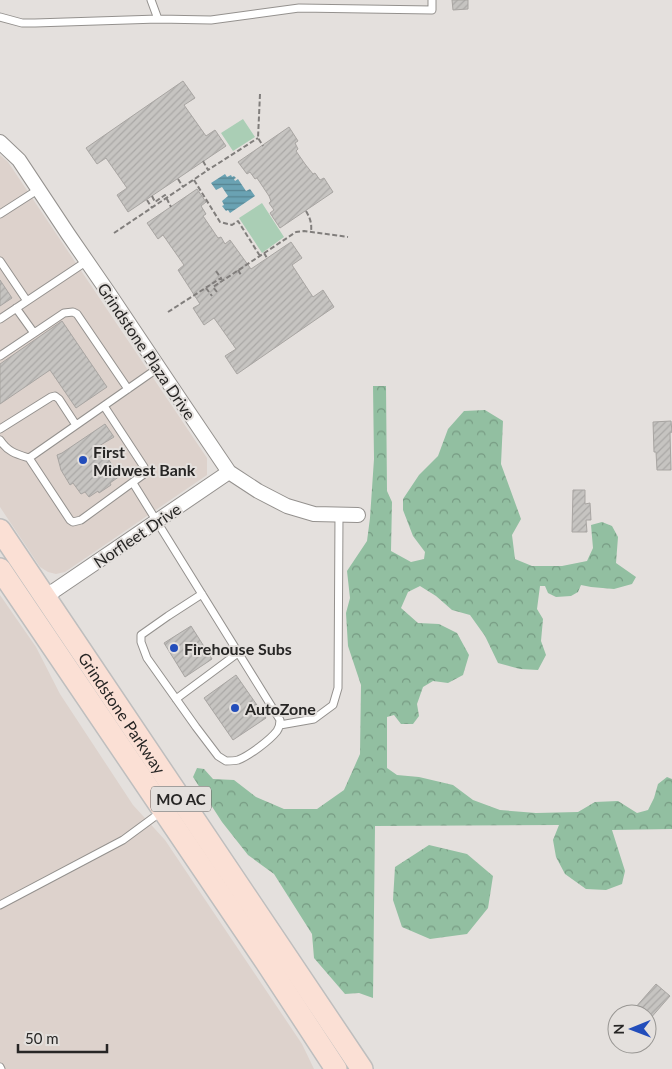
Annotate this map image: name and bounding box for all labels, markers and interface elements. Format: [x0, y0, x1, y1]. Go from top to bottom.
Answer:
street label: Grindstone Plaza Drive [94, 279, 200, 423]
place label: First Midwest Bank [93, 442, 196, 479]
marker: First Midwest Bank [77, 454, 89, 466]
street label: Norfleet Drive [90, 499, 184, 571]
place label: Firehouse Subs [184, 639, 292, 658]
marker: Firehouse Subs [168, 642, 180, 654]
street label: Grindstone Parkway [75, 648, 171, 778]
place label: AutoZone [244, 699, 316, 718]
marker: AutoZone [229, 702, 241, 714]
road number: MO AC [151, 786, 211, 812]
north arrow [607, 1004, 657, 1054]
scale bar [18, 1022, 106, 1054]
text: N [610, 1024, 627, 1035]
text: 50 m [25, 1029, 59, 1047]

